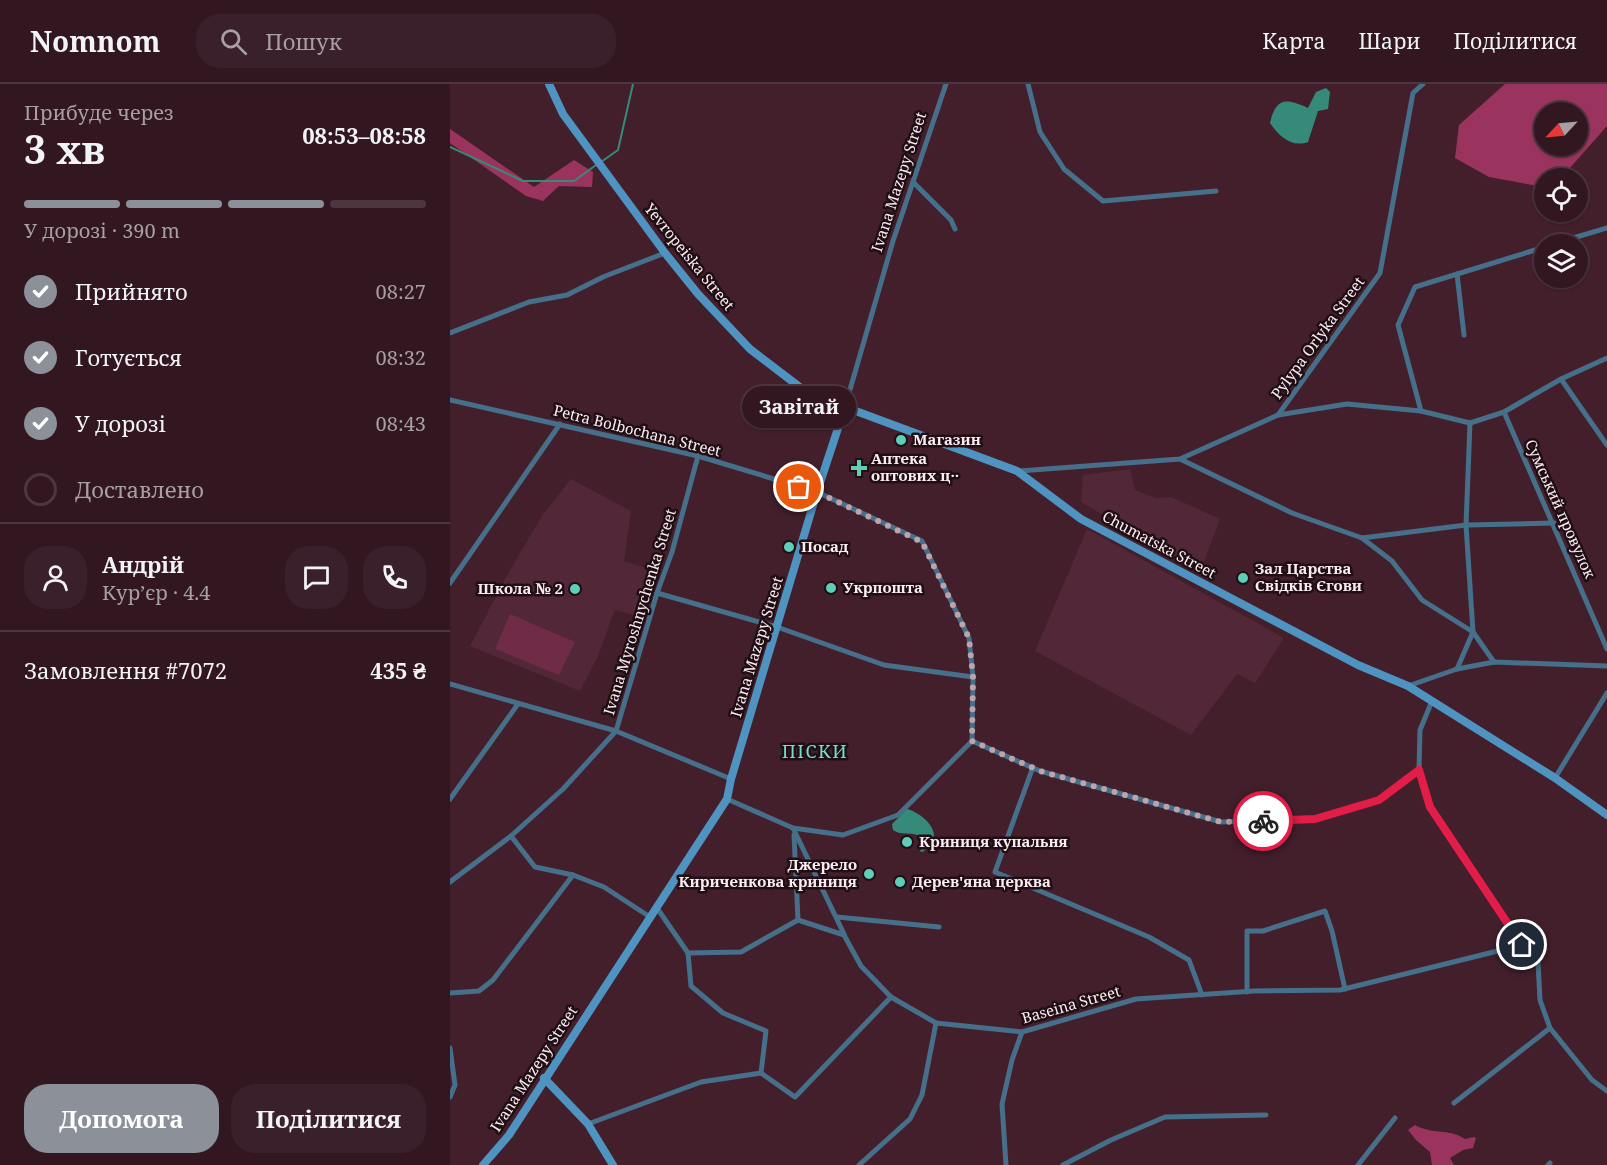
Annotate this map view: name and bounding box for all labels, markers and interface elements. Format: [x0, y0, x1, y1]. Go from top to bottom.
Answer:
search box [196, 14, 616, 68]
text: Nomnom [30, 22, 160, 60]
icon: search [217, 25, 250, 58]
text: Пошук [265, 26, 342, 56]
text: Карта [1262, 27, 1325, 55]
text: Шари [1358, 27, 1420, 55]
text: Поділитися [1453, 27, 1577, 55]
text: Прибуде через [24, 99, 174, 126]
north arrow [1534, 102, 1588, 156]
map controls [1534, 102, 1588, 288]
street label: Ivana Mazepy Street [866, 109, 930, 254]
text: 08:53–08:58 [302, 120, 426, 150]
text: 3 хв [24, 122, 105, 175]
button: locate [1534, 168, 1588, 222]
street label: Yevropeiska Street [640, 198, 739, 314]
text: У дорозі · 390 m [24, 217, 180, 244]
button: layers [1534, 234, 1588, 288]
street label: Pylypa Orlyka Street [1266, 272, 1368, 403]
icon: check [24, 275, 57, 308]
text: Прийнято [75, 276, 188, 306]
text: 08:27 [376, 278, 426, 305]
icon: check [24, 341, 57, 374]
text: Готується [75, 342, 182, 372]
text: 08:32 [376, 344, 426, 371]
callout: Завітай [742, 385, 856, 427]
text: Завітай [759, 393, 839, 420]
street label: Petra Bolbochana Street [552, 400, 723, 460]
icon: check [24, 407, 57, 440]
text: У дорозі [75, 408, 166, 438]
text: 08:43 [376, 410, 426, 437]
place label: Магазин [913, 429, 981, 449]
marker: Магазин [894, 433, 908, 447]
street label: Сумський провулок [1521, 436, 1601, 581]
place label: Аптека оптових ц‥ [871, 448, 959, 485]
pin [773, 461, 824, 512]
marker: Аптека оптових ц‥ [852, 461, 866, 475]
icon: bag [782, 470, 815, 503]
text: Доставлено [75, 474, 204, 504]
street label: Ivana Myroshnychenka Street [598, 506, 680, 717]
street label: Chumatska Street [1099, 506, 1220, 582]
place label: Посад [801, 536, 849, 556]
marker: Посад [782, 540, 796, 554]
button: person [24, 546, 87, 609]
button: chat [285, 546, 348, 609]
button: phone [363, 546, 426, 609]
text: Андрій [102, 549, 184, 579]
place label: Зал Царства Свідків Єгови [1255, 558, 1362, 595]
marker: Зал Царства Свідків Єгови [1236, 571, 1250, 585]
street label: Ivana Mazepy Street [725, 574, 787, 719]
place label: Укрпошта [843, 577, 923, 597]
place label: Школа № 2 [478, 578, 563, 598]
text: Кур’єр · 4.4 [102, 579, 211, 606]
marker: Укрпошта [824, 581, 838, 595]
marker: Школа № 2 [568, 582, 582, 596]
text: Замовлення #7072 [24, 655, 227, 685]
text: 435 ₴ [370, 655, 426, 685]
district label: ПІСКИ [782, 739, 848, 763]
courier [1233, 791, 1293, 851]
icon: bike [1247, 805, 1280, 838]
place label: Криниця купальня [919, 831, 1068, 851]
marker: Криниця купальня [900, 835, 914, 849]
place label: Джерело Кириченкова криниця [679, 854, 857, 891]
marker: Джерело Кириченкова криниця [862, 867, 876, 881]
place label: Дерев'яна церква [912, 871, 1051, 891]
marker: Дерев'яна церква [893, 875, 907, 889]
pin [1496, 919, 1547, 970]
icon: home [1505, 928, 1538, 961]
street label: Baseina Street [1019, 980, 1122, 1028]
street label: Ivana Mazepy Street [485, 1002, 581, 1135]
button: Допомога [24, 1084, 219, 1153]
button: Поділитися [231, 1084, 426, 1153]

